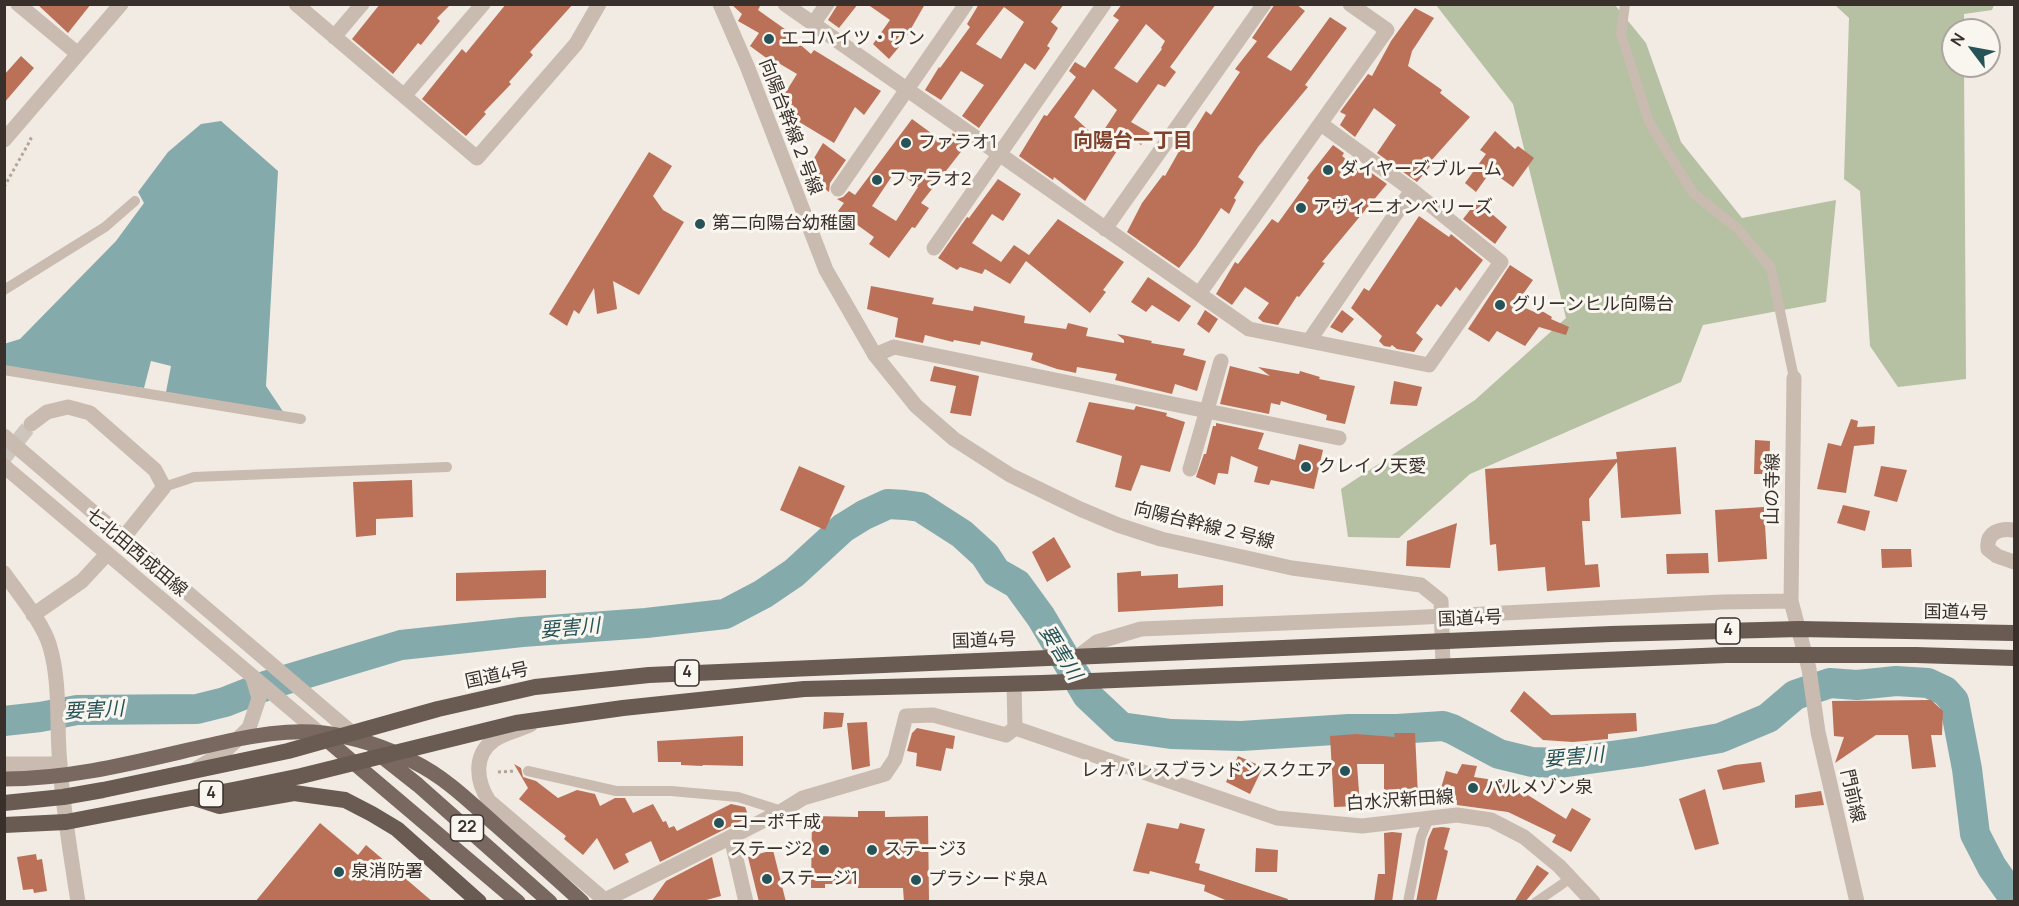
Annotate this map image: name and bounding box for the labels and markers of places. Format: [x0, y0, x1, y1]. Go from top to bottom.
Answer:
place label: エコハイツ・ワン [781, 28, 925, 50]
marker: エコハイツ・ワン [762, 32, 776, 46]
place label: ファラオ1 [918, 132, 997, 154]
marker: ファラオ1 [899, 136, 913, 150]
place label: ダイヤーズブルーム [1340, 159, 1502, 181]
marker: ダイヤーズブルーム [1321, 163, 1335, 177]
place label: ファラオ2 [889, 169, 971, 191]
marker: ファラオ2 [870, 173, 884, 187]
place label: アヴィニオンベリーズ [1313, 197, 1493, 219]
marker: アヴィニオンベリーズ [1294, 201, 1308, 215]
place label: 第二向陽台幼稚園 [712, 213, 856, 235]
marker: 第二向陽台幼稚園 [693, 217, 707, 231]
place label: グリーンヒル向陽台 [1512, 294, 1674, 316]
marker: グリーンヒル向陽台 [1493, 298, 1507, 312]
place label: クレイノ天愛 [1318, 456, 1426, 478]
marker: クレイノ天愛 [1299, 460, 1313, 474]
place label: レオパレスブランドンスクエア [1081, 760, 1333, 782]
marker: レオパレスブランドンスクエア [1338, 764, 1352, 778]
place label: パルメゾン泉 [1485, 777, 1593, 799]
marker: パルメゾン泉 [1466, 781, 1480, 795]
place label: コーポ千成 [731, 812, 821, 834]
marker: コーポ千成 [712, 816, 726, 830]
place label: ステージ2 [730, 839, 812, 861]
place label: ステージ3 [884, 839, 966, 861]
marker: ステージ2 [817, 843, 831, 857]
marker: ステージ3 [865, 843, 879, 857]
place label: 泉消防署 [351, 861, 423, 883]
marker: 泉消防署 [332, 865, 346, 879]
place label: ステージ1 [779, 868, 858, 890]
place label: プラシード泉A [928, 869, 1047, 891]
marker: ステージ1 [760, 872, 774, 886]
marker: プラシード泉A [909, 873, 923, 887]

